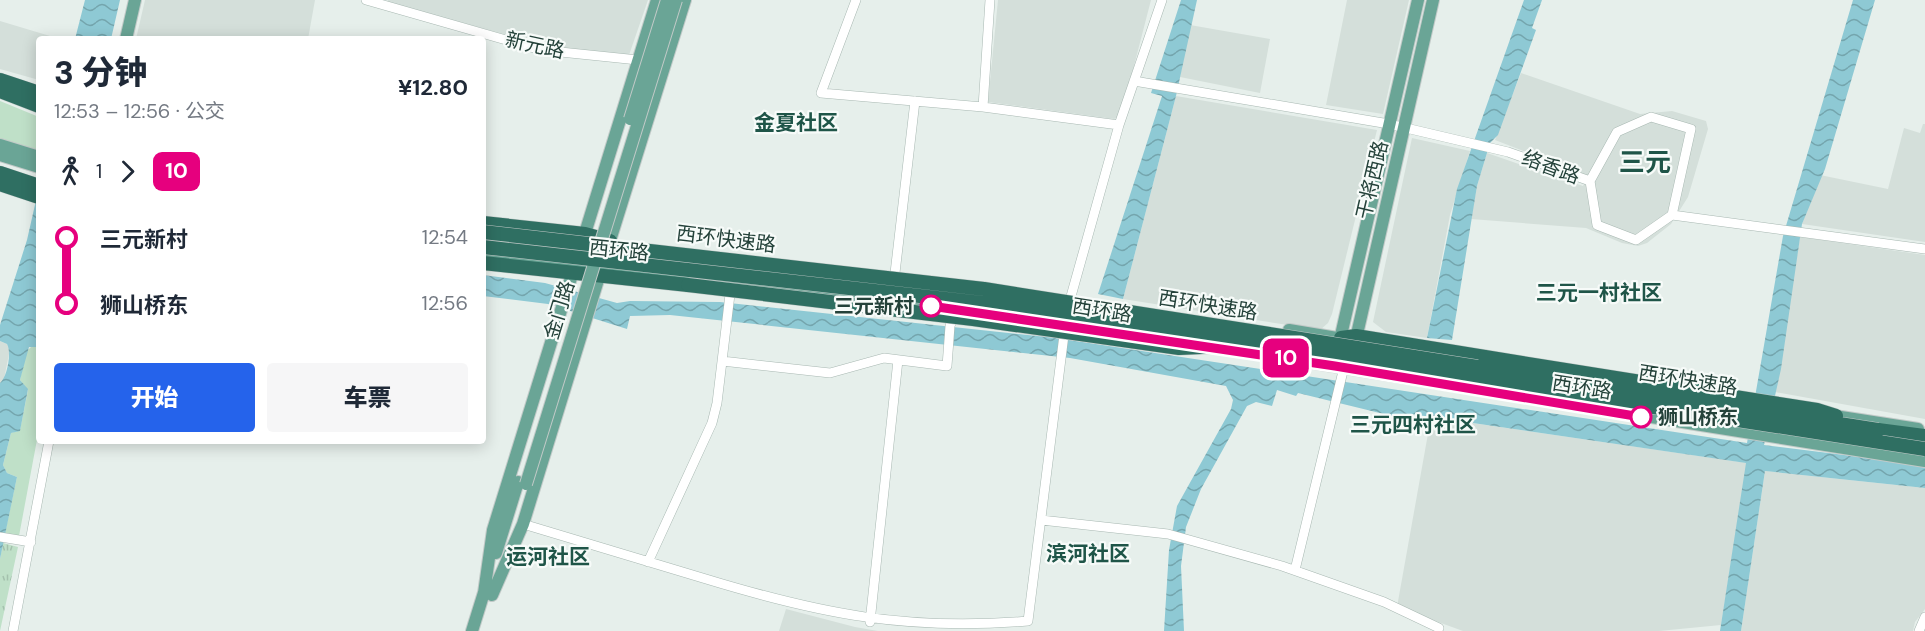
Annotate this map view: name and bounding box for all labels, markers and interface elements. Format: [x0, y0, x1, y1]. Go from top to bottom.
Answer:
street label: 新元路 [503, 26, 567, 64]
text: 3 分钟 [54, 51, 148, 94]
text: ¥12.80 [398, 73, 468, 102]
text: 12:53 – 12:56 · 公交 [54, 98, 225, 124]
district label: 金夏社区 [754, 109, 838, 137]
street label: 干将西路 [1350, 138, 1394, 222]
street label: 络香路 [1518, 145, 1584, 189]
district label: 三元 [1619, 145, 1671, 179]
icon: walk [54, 155, 87, 188]
icon: forward [111, 155, 144, 188]
text: 10 [165, 157, 188, 185]
text: 1 [96, 158, 102, 184]
street label: 西环快速路 [675, 220, 777, 258]
text: 12:54 [422, 224, 468, 250]
text: 三元新村 [100, 225, 188, 254]
street label: 西环路 [588, 234, 650, 266]
street label: 金门路 [538, 278, 580, 342]
district label: 三元一村社区 [1536, 279, 1662, 307]
street label: 西环快速路 [1157, 284, 1259, 326]
text: 12:56 [421, 290, 468, 316]
text: 狮山桥东 [100, 291, 188, 320]
street label: 西环路 [1070, 292, 1134, 328]
place label: 三元新村 [834, 293, 914, 319]
marker: 三元新村 [920, 295, 942, 317]
line badge: 10 [1259, 338, 1313, 378]
text: 10 [1275, 344, 1297, 372]
street label: 西环快速路 [1637, 359, 1739, 401]
button: 开始 [54, 363, 255, 432]
button: 车票 [267, 363, 468, 432]
street label: 西环路 [1550, 369, 1614, 405]
place label: 狮山桥东 [1658, 404, 1738, 430]
marker: 狮山桥东 [1630, 406, 1652, 428]
district label: 三元四村社区 [1350, 411, 1476, 439]
district label: 滨河社区 [1046, 540, 1130, 568]
district label: 运河社区 [506, 543, 590, 571]

